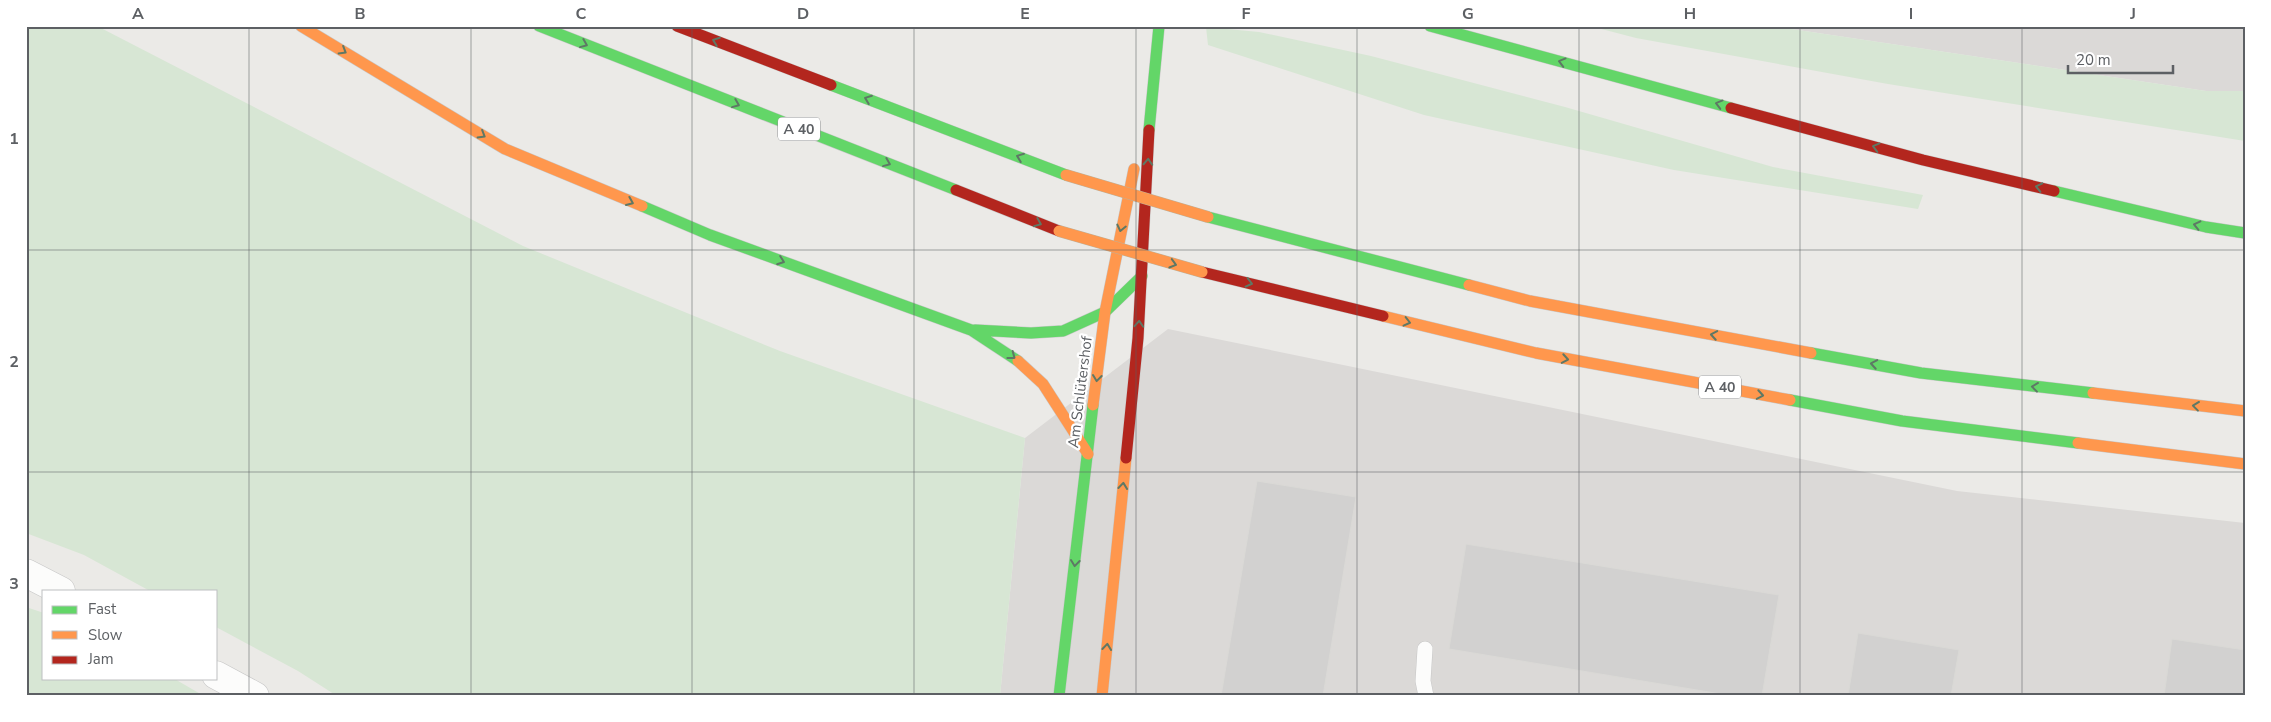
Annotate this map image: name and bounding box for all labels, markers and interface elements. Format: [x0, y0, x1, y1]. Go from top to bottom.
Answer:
text: A [132, 3, 144, 25]
text: B [354, 3, 366, 25]
text: C [576, 3, 587, 25]
text: D [797, 3, 809, 25]
text: E [1020, 3, 1030, 25]
text: F [1242, 3, 1251, 25]
text: G [1462, 3, 1474, 25]
text: H [1684, 3, 1696, 25]
text: I [1909, 3, 1913, 25]
text: J [2129, 3, 2136, 25]
one-way arrow [713, 37, 721, 47]
one-way arrow [580, 38, 588, 48]
scale bar [2068, 42, 2174, 74]
one-way arrow [337, 45, 346, 55]
text: 20 m [2076, 50, 2111, 70]
one-way arrow [1558, 57, 1567, 68]
one-way arrow [864, 95, 873, 105]
one-way arrow [731, 98, 739, 108]
one-way arrow [1716, 100, 1724, 110]
road number: A 40 [778, 118, 820, 140]
text: 1 [9, 128, 19, 150]
one-way arrow [477, 129, 486, 139]
one-way arrow [1872, 142, 1881, 153]
one-way arrow [1016, 153, 1025, 163]
one-way arrow [882, 157, 891, 168]
one-way arrow [1142, 157, 1153, 165]
one-way arrow [2034, 182, 2043, 193]
one-way arrow [625, 195, 634, 206]
one-way arrow [1033, 217, 1042, 227]
one-way arrow [2193, 220, 2201, 230]
one-way arrow [1116, 223, 1127, 232]
one-way arrow [776, 255, 785, 265]
one-way arrow [1169, 258, 1177, 268]
one-way arrow [1245, 277, 1254, 288]
one-way arrow [1403, 316, 1412, 327]
one-way arrow [1133, 320, 1144, 328]
one-way arrow [1710, 330, 1719, 340]
street label: Am Schlütershof [1063, 334, 1097, 449]
text: 2 [9, 351, 19, 373]
one-way arrow [1006, 351, 1015, 359]
one-way arrow [1561, 353, 1570, 363]
one-way arrow [1870, 360, 1878, 370]
one-way arrow [1092, 374, 1103, 382]
road number: A 40 [1699, 376, 1741, 398]
one-way arrow [2031, 382, 2039, 393]
one-way arrow [1755, 389, 1764, 399]
one-way arrow [2192, 401, 2200, 412]
one-way arrow [1117, 481, 1128, 489]
one-way arrow [1070, 559, 1081, 567]
text: 3 [9, 573, 19, 595]
legend [42, 590, 218, 680]
text: Fast [88, 599, 117, 619]
text: Slow [88, 625, 123, 645]
one-way arrow [1101, 643, 1112, 651]
text: Jam [87, 649, 114, 669]

